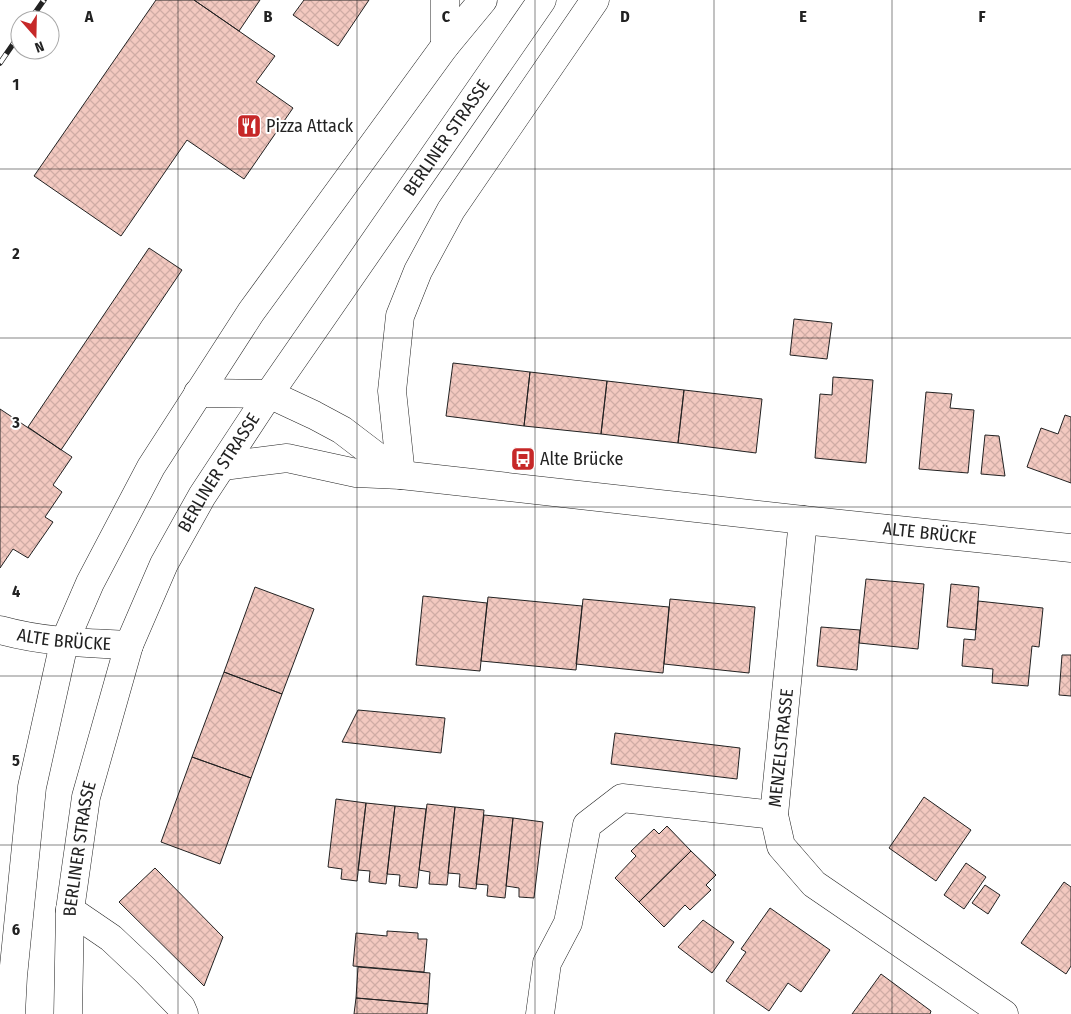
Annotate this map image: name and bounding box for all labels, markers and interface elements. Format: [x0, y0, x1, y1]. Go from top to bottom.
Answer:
text: A [84, 7, 94, 26]
text: B [264, 7, 273, 26]
text: C [442, 7, 451, 26]
text: D [620, 7, 630, 26]
text: E [799, 7, 807, 26]
text: F [978, 7, 986, 26]
north arrow [10, 10, 60, 60]
text: N [32, 37, 46, 56]
text: 1 [13, 75, 19, 94]
street label: BERLINER STRASSE [399, 75, 494, 200]
restaurant icon: Pizza Attack [236, 113, 262, 139]
place label: Pizza Attack [266, 115, 354, 137]
text: 2 [11, 244, 20, 263]
street label: BERLINER STRASSE [173, 409, 264, 536]
text: 3 [11, 413, 20, 432]
bus stop icon: Alte Brücke [510, 446, 536, 472]
place label: Alte Brücke [540, 448, 623, 470]
street label: ALTE BRÜCKE [882, 517, 978, 549]
text: 4 [12, 582, 20, 601]
street label: ALTE BRÜCKE [15, 624, 111, 655]
street label: MENZELSTRASSE [764, 688, 798, 808]
text: 5 [12, 751, 20, 770]
street label: BERLINER STRASSE [59, 778, 101, 917]
text: 6 [12, 920, 20, 939]

